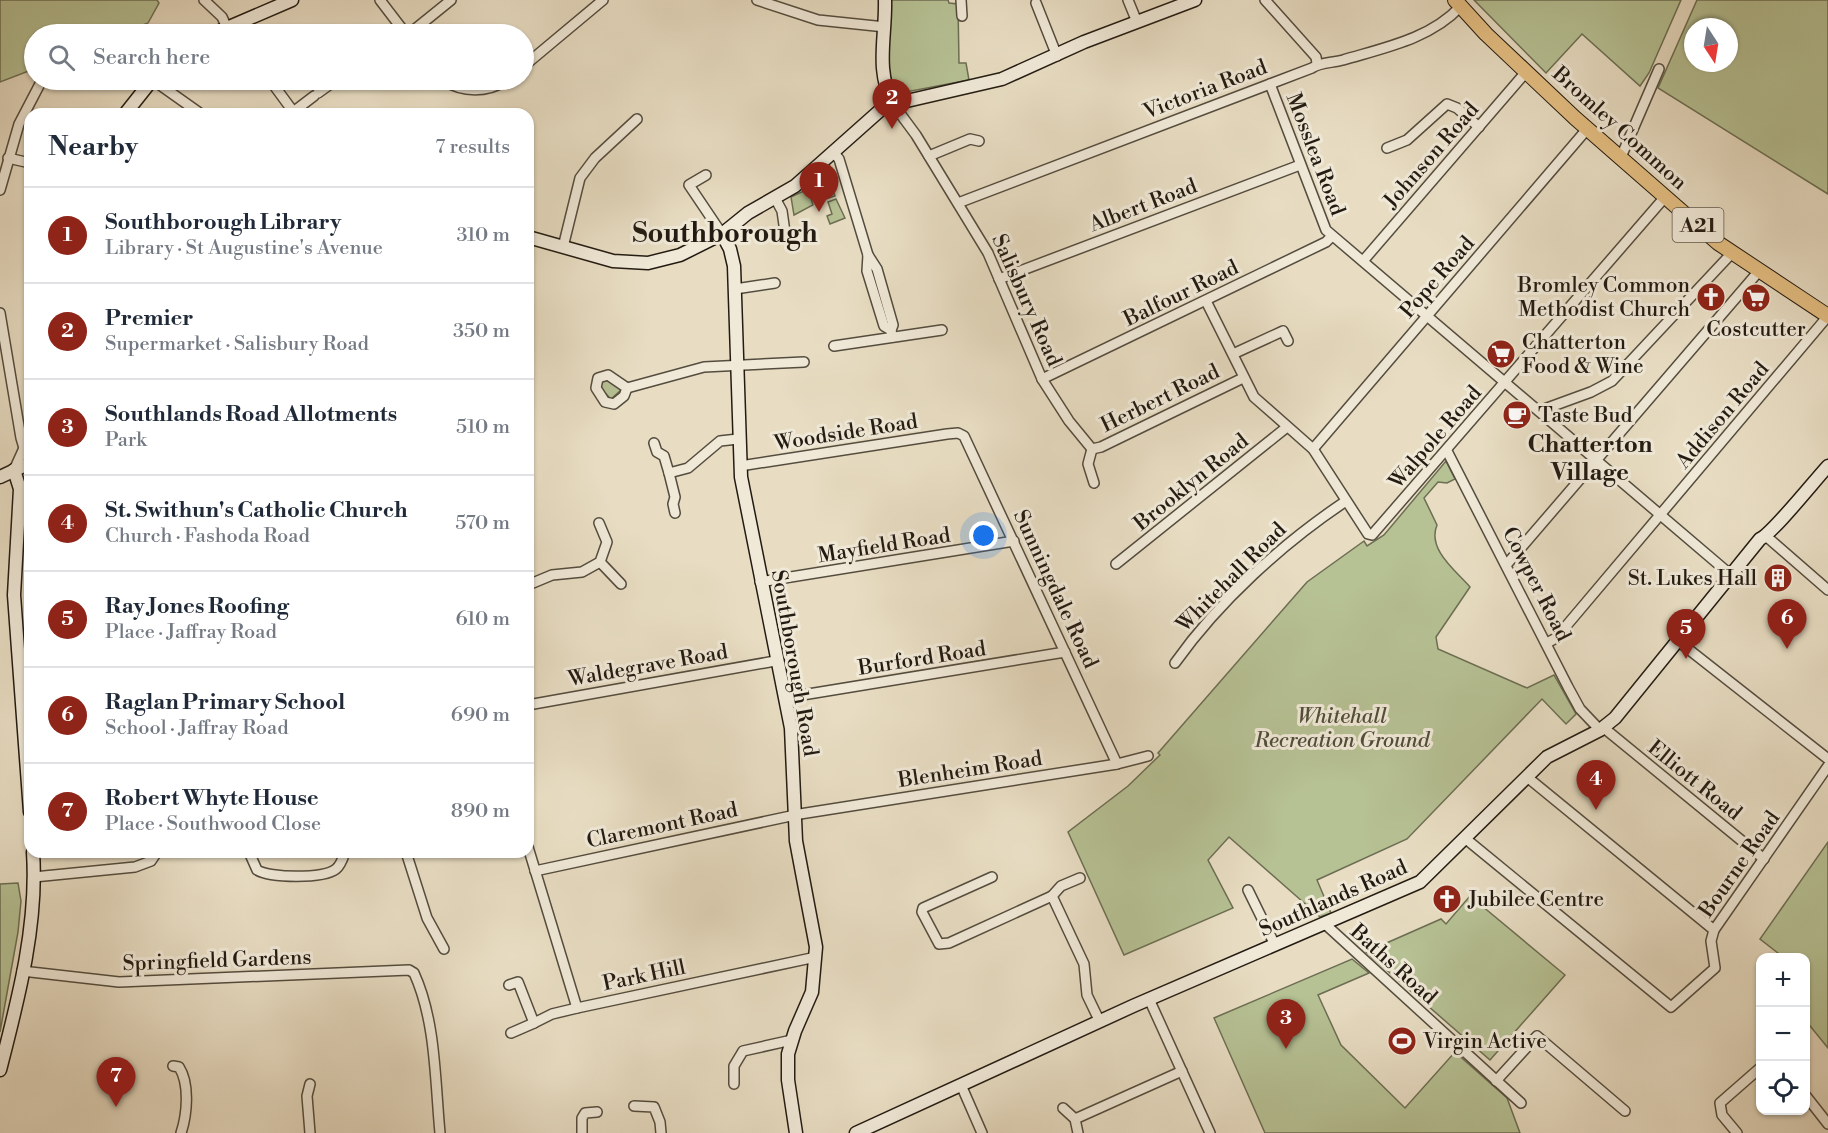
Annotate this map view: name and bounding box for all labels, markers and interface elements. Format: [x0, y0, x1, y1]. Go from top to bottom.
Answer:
north arrow [1684, 18, 1738, 72]
search box [24, 24, 534, 90]
icon: search [45, 41, 78, 74]
text: Search here [93, 44, 210, 71]
street label: Victoria Road [1139, 54, 1271, 126]
street label: Bromley Common [1546, 61, 1692, 196]
pin: 2 [872, 80, 912, 129]
street label: Mosslea Road [1280, 89, 1350, 219]
street label: Johnson Road [1378, 97, 1485, 215]
text: Nearby [48, 131, 138, 163]
text: 7 results [435, 135, 510, 160]
pin: 1 [800, 162, 838, 212]
street label: Albert Road [1085, 173, 1201, 239]
road number: A21 [1672, 208, 1724, 242]
text: Southborough Library [105, 209, 341, 236]
district label: Southborough [632, 217, 818, 251]
text: 1 [63, 223, 72, 248]
text: 310 m [457, 223, 510, 248]
street label: Salisbury Road [985, 230, 1067, 371]
street label: Pope Road [1395, 231, 1481, 324]
text: Library · St Augustine's Avenue [105, 236, 383, 261]
street label: Balfour Road [1119, 255, 1243, 333]
place label: Bromley Common Methodist Church [1517, 273, 1690, 323]
church icon: Bromley Common Methodist Church [1695, 281, 1727, 313]
supermarket icon: Costcutter [1740, 282, 1772, 314]
text: Premier [105, 305, 194, 332]
place label: Costcutter [1706, 317, 1806, 343]
text: 2 [61, 319, 74, 344]
text: 350 m [453, 319, 510, 344]
place label: Chatterton Food & Wine [1522, 330, 1644, 380]
text: Supermarket · Salisbury Road [105, 332, 369, 357]
supermarket icon: Chatterton Food & Wine [1485, 338, 1517, 370]
street label: Addison Road [1670, 357, 1775, 475]
street label: Herbert Road [1097, 359, 1224, 439]
street label: Walpole Road [1383, 381, 1488, 495]
cafe icon: Taste Bud [1501, 399, 1533, 431]
text: Southlands Road Allotments [105, 401, 397, 428]
place label: Taste Bud [1538, 403, 1632, 429]
street label: Woodside Road [772, 409, 920, 457]
text: 3 [61, 415, 74, 440]
text: 510 m [456, 415, 510, 440]
text: Park [105, 428, 147, 453]
street label: Brooklyn Road [1128, 429, 1254, 538]
district label: Chatterton Village [1527, 430, 1653, 488]
text: St. Swithun's Catholic Church [105, 497, 408, 524]
street label: Sunningdale Road [1007, 506, 1103, 673]
text: 4 [61, 511, 74, 536]
text: 570 m [455, 511, 510, 536]
street label: Whitehall Road [1171, 517, 1292, 639]
your location [969, 521, 998, 550]
street label: Mayfield Road [816, 523, 952, 569]
street label: Cowper Road [1496, 523, 1576, 646]
text: Church · Fashoda Road [105, 524, 310, 549]
building icon: St. Lukes Hall [1762, 562, 1794, 594]
place label: St. Lukes Hall [1628, 566, 1757, 592]
street label: Southborough Road [765, 568, 823, 758]
text: Ray Jones Roofing [105, 593, 289, 620]
pin: 6 [1768, 600, 1806, 649]
text: 5 [61, 607, 74, 632]
text: 610 m [456, 607, 510, 632]
pin: 5 [1666, 610, 1706, 659]
text: Place · Jaffray Road [105, 620, 277, 645]
street label: Burford Road [855, 636, 988, 682]
street label: Waldegrave Road [565, 639, 730, 693]
text: Raglan Primary School [105, 689, 345, 716]
text: 6 [61, 703, 74, 728]
text: 690 m [451, 703, 510, 728]
park label: Whitehall Recreation Ground [1253, 704, 1431, 754]
text: School · Jaffray Road [105, 716, 289, 741]
street label: Elliott Road [1642, 735, 1747, 827]
street label: Blenheim Road [895, 746, 1044, 794]
pin: 4 [1576, 760, 1616, 810]
text: Robert Whyte House [105, 785, 319, 812]
street label: Claremont Road [584, 797, 740, 855]
text: 7 [62, 799, 73, 824]
text: 890 m [451, 799, 510, 824]
street label: Bourne Road [1693, 806, 1786, 924]
text: Place · Southwood Close [105, 812, 321, 837]
street label: Southlands Road [1255, 855, 1412, 943]
church icon: Jubilee Centre [1431, 883, 1463, 915]
place label: Jubilee Centre [1467, 887, 1604, 913]
street label: Baths Road [1344, 918, 1442, 1011]
street label: Springfield Gardens [122, 945, 312, 977]
map controls [1756, 953, 1810, 1115]
button: + [1756, 953, 1810, 1007]
street label: Park Hill [600, 955, 688, 997]
pin: 3 [1266, 1000, 1306, 1049]
button: − [1756, 1007, 1810, 1061]
sports icon: Virgin Active [1386, 1025, 1418, 1057]
place label: Virgin Active [1422, 1029, 1547, 1055]
pin: 7 [96, 1058, 136, 1107]
button: locate [1756, 1061, 1810, 1115]

